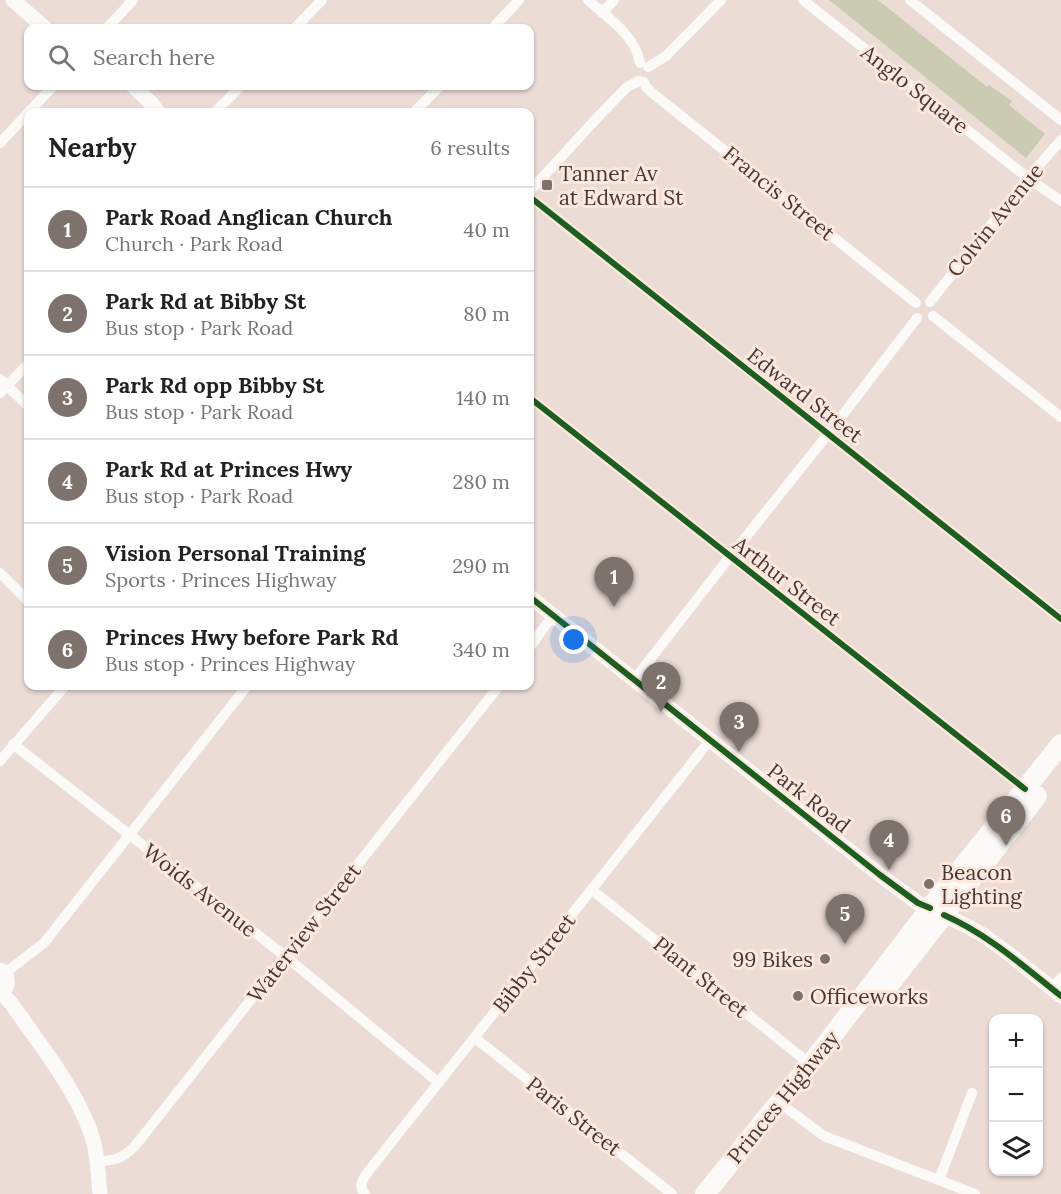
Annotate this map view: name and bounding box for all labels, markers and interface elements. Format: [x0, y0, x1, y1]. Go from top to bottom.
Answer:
search box [24, 24, 534, 90]
street label: Anglo Square [855, 38, 974, 139]
icon: search [45, 41, 78, 74]
text: Search here [93, 43, 215, 71]
text: Nearby [48, 131, 136, 164]
text: 6 results [430, 135, 510, 160]
street label: Francis Street [718, 140, 841, 247]
street label: Colvin Avenue [941, 158, 1049, 282]
place label: Tanner Av at Edward St [559, 160, 684, 211]
marker: Tanner Av at Edward St [540, 178, 554, 192]
text: Park Road Anglican Church [105, 203, 393, 231]
text: 1 [63, 217, 72, 242]
text: 40 m [464, 217, 510, 242]
text: Church · Park Road [105, 231, 283, 256]
text: Park Rd at Bibby St [105, 287, 306, 315]
text: 2 [62, 301, 73, 326]
text: 80 m [463, 301, 510, 326]
text: Bus stop · Park Road [105, 315, 293, 340]
street label: Edward Street [742, 341, 869, 449]
text: Park Rd opp Bibby St [105, 371, 324, 399]
text: 3 [62, 385, 73, 410]
text: 140 m [456, 385, 510, 410]
text: Bus stop · Park Road [105, 399, 293, 424]
text: Park Rd at Princes Hwy [105, 455, 352, 483]
text: 4 [62, 469, 73, 494]
text: 280 m [452, 469, 510, 494]
text: Bus stop · Park Road [105, 483, 293, 508]
street label: Arthur Street [727, 530, 847, 632]
text: Vision Personal Training [105, 539, 366, 567]
text: 5 [62, 553, 73, 578]
text: 290 m [452, 553, 510, 578]
pin: 1 [594, 558, 634, 607]
text: Sports · Princes Highway [105, 567, 337, 592]
text: Princes Hwy before Park Rd [105, 623, 399, 651]
your location [559, 625, 588, 654]
text: 6 [62, 637, 73, 662]
text: 340 m [452, 637, 510, 662]
text: Bus stop · Princes Highway [105, 651, 355, 676]
pin: 2 [642, 662, 680, 712]
pin: 3 [720, 702, 758, 752]
street label: Park Road [762, 757, 856, 839]
pin: 6 [986, 796, 1026, 846]
pin: 4 [870, 820, 908, 870]
street label: Woids Avenue [138, 837, 262, 943]
street label: Waterview Street [241, 857, 367, 1008]
place label: Beacon Lighting [941, 859, 1022, 910]
marker: Beacon Lighting [922, 877, 936, 891]
pin: 5 [826, 894, 864, 944]
street label: Bibby Street [487, 907, 582, 1018]
street label: Plant Street [648, 930, 755, 1024]
place label: 99 Bikes [732, 946, 813, 973]
marker: 99 Bikes [818, 952, 832, 966]
place label: Officeworks [810, 983, 928, 1010]
marker: Officeworks [791, 989, 805, 1003]
map controls [989, 1014, 1043, 1176]
button: + [989, 1014, 1043, 1068]
street label: Princes Highway [721, 1025, 845, 1169]
button: − [989, 1068, 1043, 1122]
street label: Paris Street [521, 1071, 628, 1162]
button: layers [989, 1122, 1043, 1176]

